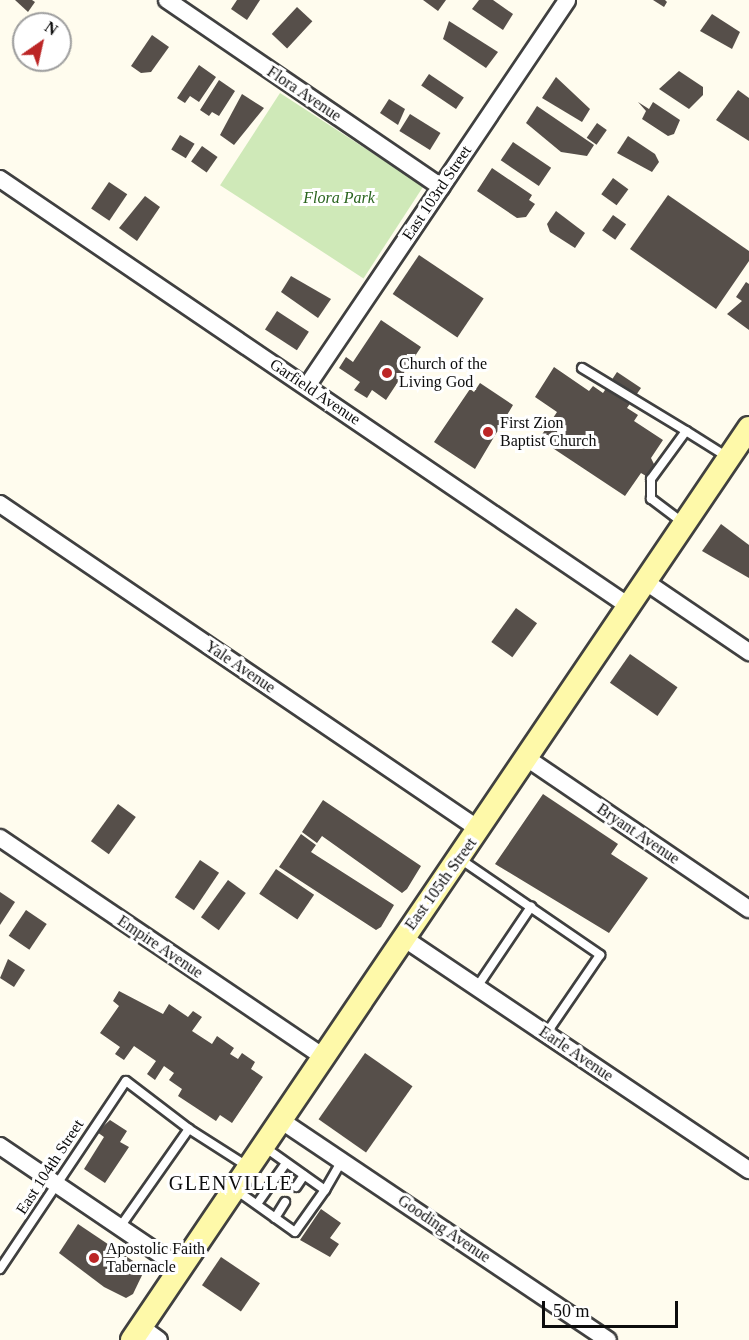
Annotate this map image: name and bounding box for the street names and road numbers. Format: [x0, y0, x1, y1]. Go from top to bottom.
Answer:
street label: Flora Avenue [263, 62, 345, 126]
street label: East 103rd Street [398, 142, 476, 244]
street label: Garfield Avenue [266, 354, 364, 430]
street label: Yale Avenue [201, 636, 279, 698]
street label: Bryant Avenue [593, 799, 683, 869]
street label: East 105th Street [401, 834, 481, 934]
street label: Empire Avenue [113, 911, 207, 983]
street label: Earle Avenue [535, 1022, 617, 1086]
street label: East 104th Street [12, 1116, 88, 1218]
street label: Gooding Avenue [394, 1191, 494, 1267]

